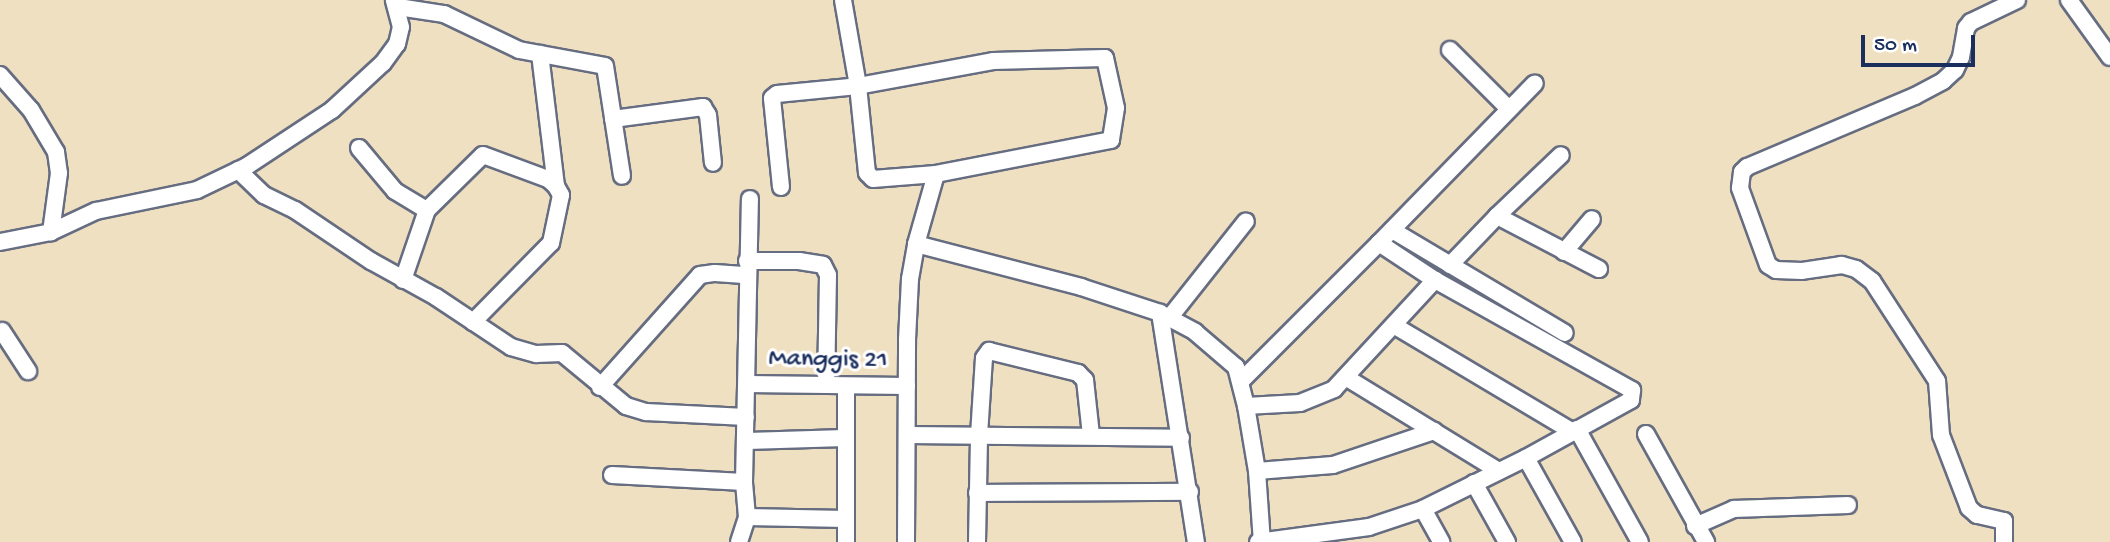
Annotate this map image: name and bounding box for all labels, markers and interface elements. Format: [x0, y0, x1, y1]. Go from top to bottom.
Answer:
scale bar [1865, 21, 1979, 65]
text: 50 m [1874, 34, 1917, 59]
street label: Manggis 21 [768, 344, 888, 378]

